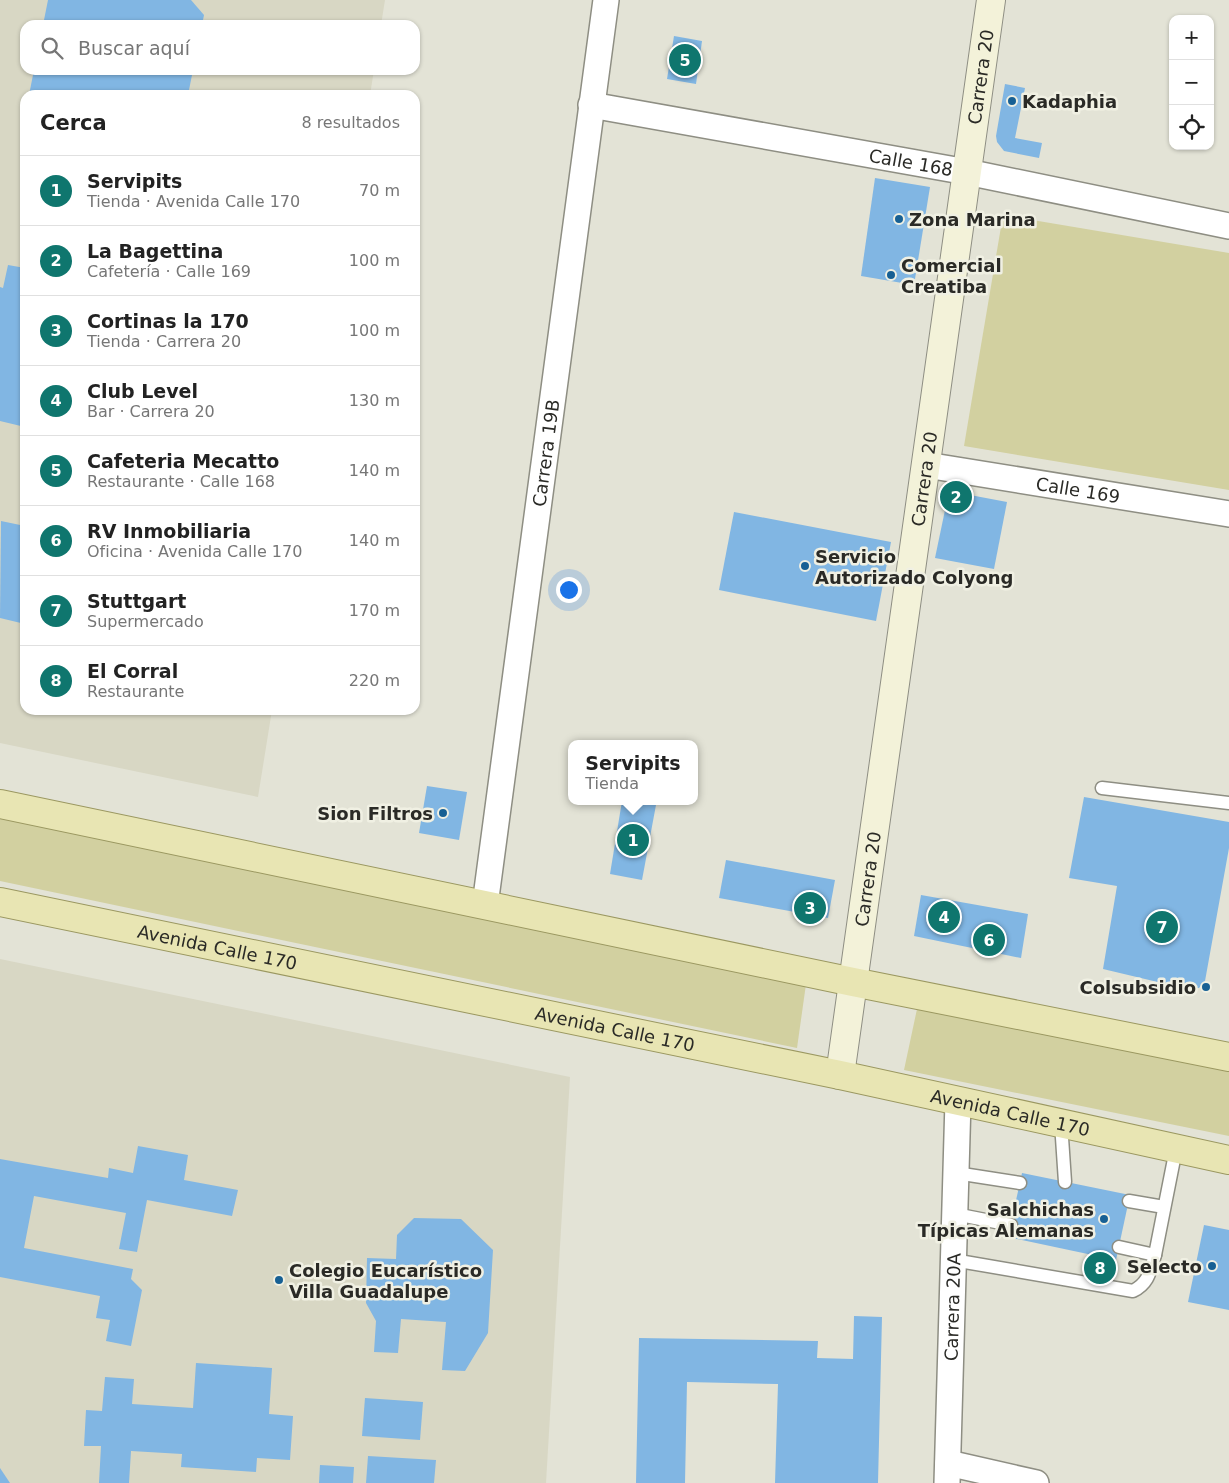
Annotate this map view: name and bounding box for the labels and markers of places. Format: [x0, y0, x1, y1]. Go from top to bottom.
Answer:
pin: 5 [669, 41, 701, 79]
place label: Kadaphia [1022, 91, 1117, 112]
marker: Kadaphia [1006, 95, 1018, 107]
place label: Zona Marina [909, 209, 1036, 230]
marker: Zona Marina [893, 213, 905, 225]
place label: Comercial Creatiba [901, 255, 1002, 297]
marker: Comercial Creatiba [885, 269, 897, 281]
pin: 2 [940, 478, 972, 516]
place label: Servicio Autorizado Colyong [815, 546, 1013, 588]
marker: Servicio Autorizado Colyong [799, 560, 811, 572]
place label: Sion Filtros [317, 803, 433, 824]
marker: Sion Filtros [437, 807, 449, 819]
pin: 1 [617, 821, 649, 859]
pin: 3 [794, 889, 826, 927]
pin: 4 [928, 898, 960, 936]
pin: 7 [1146, 908, 1178, 946]
pin: 6 [973, 921, 1005, 959]
place label: Colsubsidio [1080, 977, 1196, 998]
marker: Colsubsidio [1200, 981, 1212, 993]
place label: Salchichas Típicas Alemanas [918, 1199, 1094, 1241]
marker: Salchichas Típicas Alemanas [1098, 1213, 1110, 1225]
pin: 8 [1084, 1249, 1116, 1287]
place label: Selecto [1127, 1256, 1202, 1277]
place label: Colegio Eucarístico Villa Guadalupe [289, 1260, 482, 1302]
marker: Selecto [1206, 1260, 1218, 1272]
marker: Colegio Eucarístico Villa Guadalupe [273, 1274, 285, 1286]

